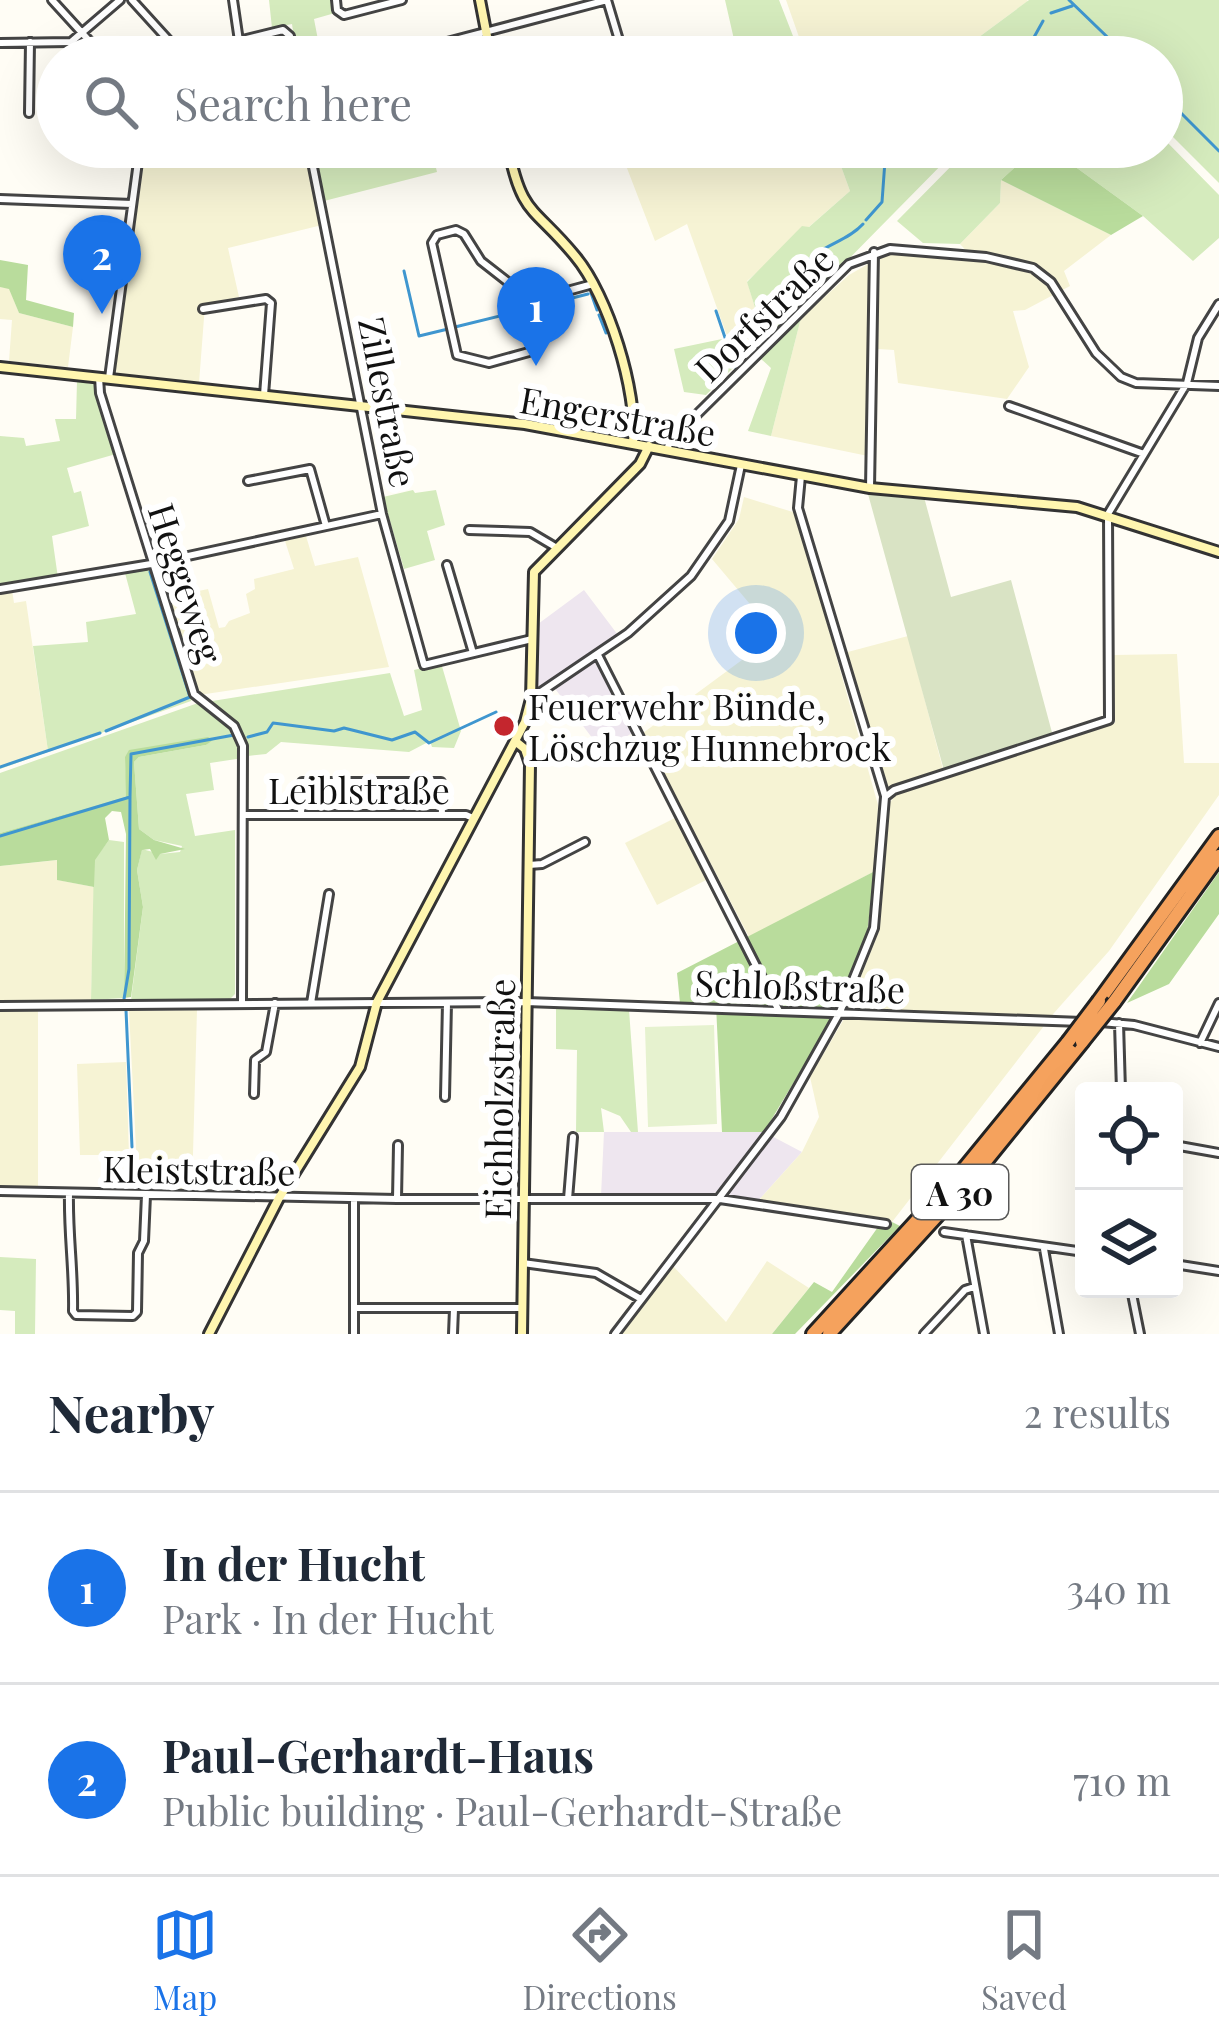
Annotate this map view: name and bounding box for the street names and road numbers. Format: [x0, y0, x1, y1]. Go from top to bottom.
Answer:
street label: Dorfstraße [683, 235, 843, 391]
street label: Zillestraße [349, 313, 429, 491]
street label: Engerstraße [516, 374, 720, 456]
street label: Heggeweg [139, 497, 235, 669]
street label: Leiblstraße [268, 765, 450, 813]
street label: Schloßstraße [694, 957, 906, 1013]
street label: Eichholzstraße [472, 978, 524, 1220]
street label: Kleiststraße [102, 1143, 296, 1195]
road number: A 30 [912, 1165, 1008, 1219]

